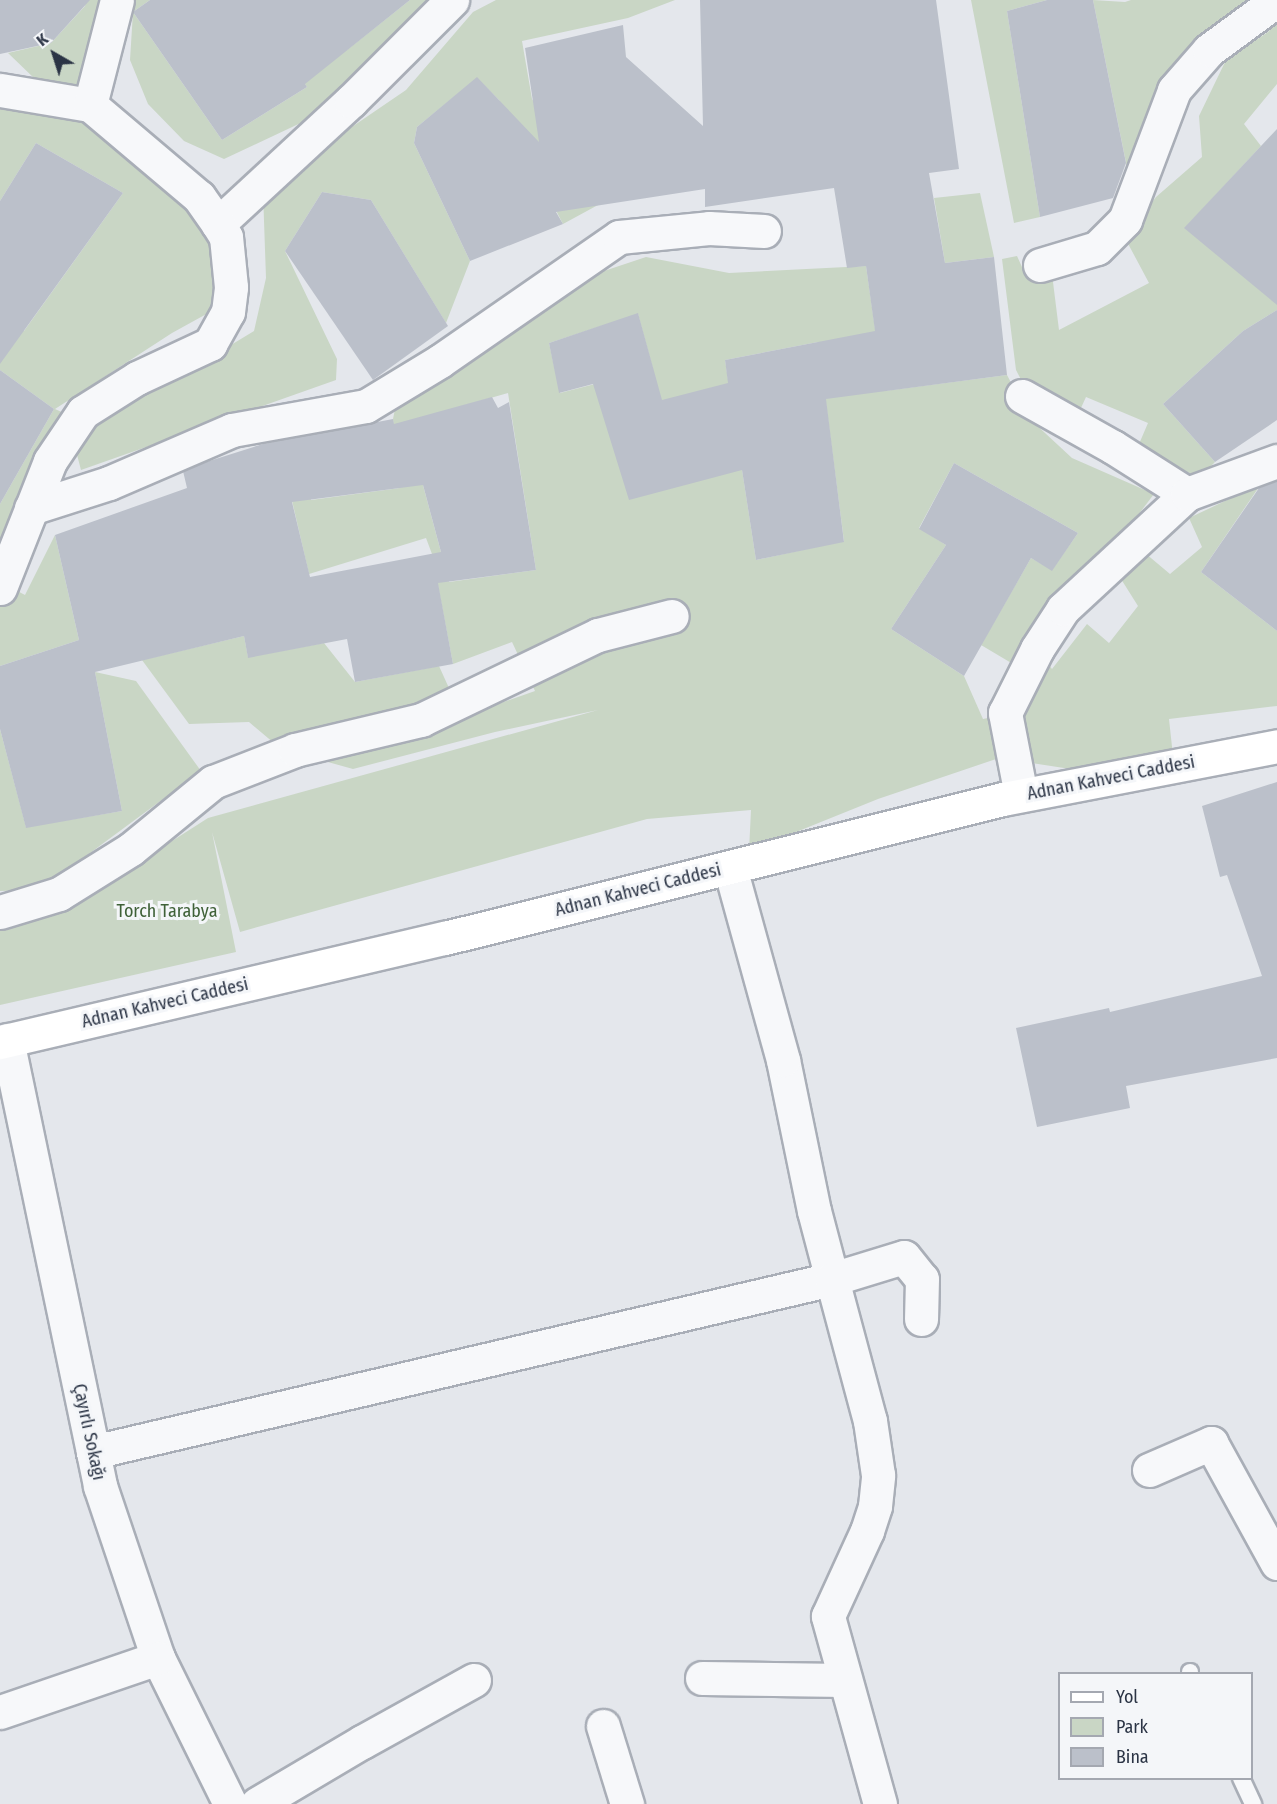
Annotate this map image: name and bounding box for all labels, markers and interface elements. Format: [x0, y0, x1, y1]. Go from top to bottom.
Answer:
north arrow [24, 24, 84, 84]
text: K [33, 29, 52, 50]
street label: Adnan Kahveci Caddesi [1025, 751, 1197, 805]
street label: Adnan Kahveci Caddesi [553, 859, 723, 921]
park label: Torch Tarabya [117, 900, 217, 922]
street label: Adnan Kahveci Caddesi [80, 973, 250, 1033]
street label: Çayırlı Sokağı [68, 1382, 110, 1482]
legend [1058, 1672, 1253, 1780]
text: Yol [1116, 1686, 1138, 1708]
text: Park [1116, 1716, 1148, 1738]
text: Bina [1116, 1746, 1149, 1768]

